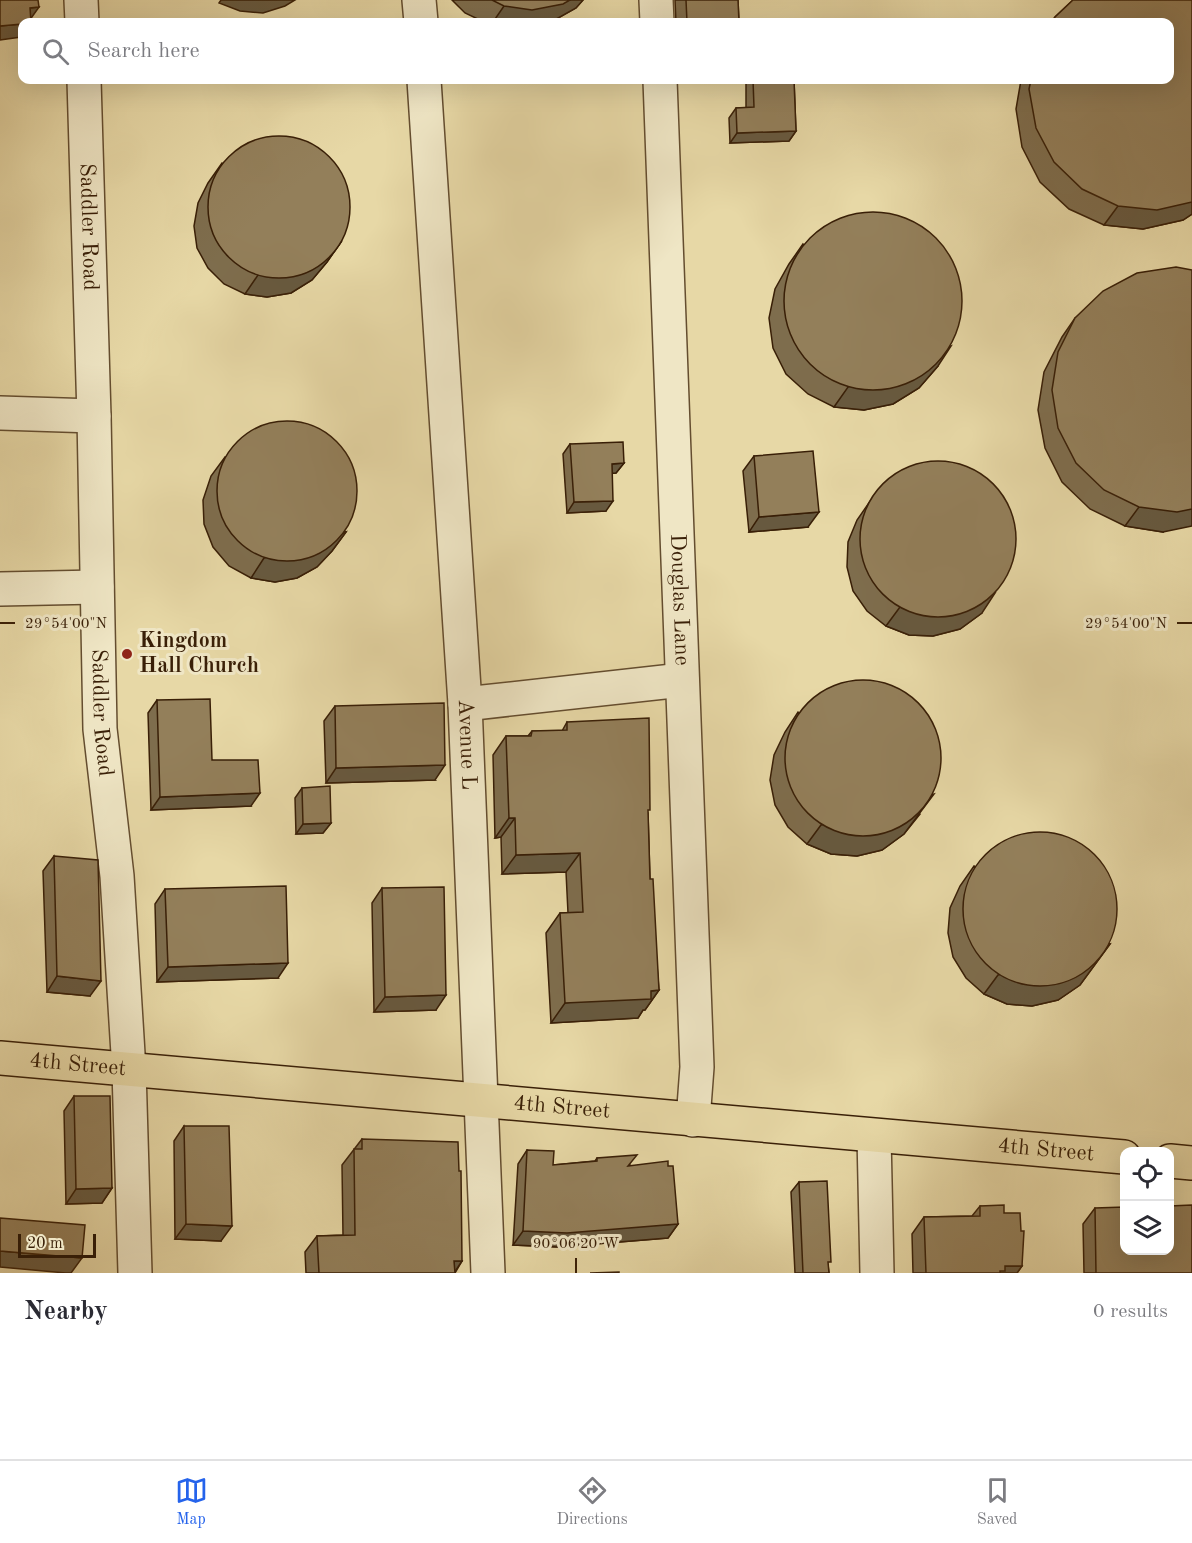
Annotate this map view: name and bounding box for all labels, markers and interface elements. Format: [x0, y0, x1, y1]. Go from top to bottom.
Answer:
search box [18, 18, 1174, 84]
icon: search [39, 35, 72, 68]
text: Search here [87, 40, 200, 62]
street label: Saddler Road [75, 163, 101, 291]
street label: Douglas Lane [666, 533, 693, 666]
text: 29°54'00"N [25, 617, 107, 632]
text: 29°54'00"N [1085, 617, 1167, 632]
place label: Kingdom Hall Church [139, 630, 259, 677]
marker: Kingdom Hall Church [120, 647, 134, 661]
street label: Saddler Road [87, 649, 116, 778]
street label: Avenue L [454, 699, 479, 790]
street label: 4th Street [28, 1050, 127, 1080]
street label: 4th Street [513, 1092, 611, 1123]
street label: 4th Street [997, 1135, 1095, 1165]
map controls [1120, 1147, 1174, 1255]
button: locate [1120, 1147, 1174, 1201]
button: layers [1120, 1201, 1174, 1255]
scale bar [18, 1231, 96, 1258]
text: 20 m [27, 1236, 63, 1252]
text: 90°06'20"W [533, 1237, 619, 1252]
text: Nearby [24, 1299, 108, 1325]
text: 0 results [1093, 1302, 1168, 1322]
tab: Map [175, 1474, 208, 1530]
tab: Directions [557, 1474, 628, 1530]
tab: Saved [977, 1474, 1017, 1530]

